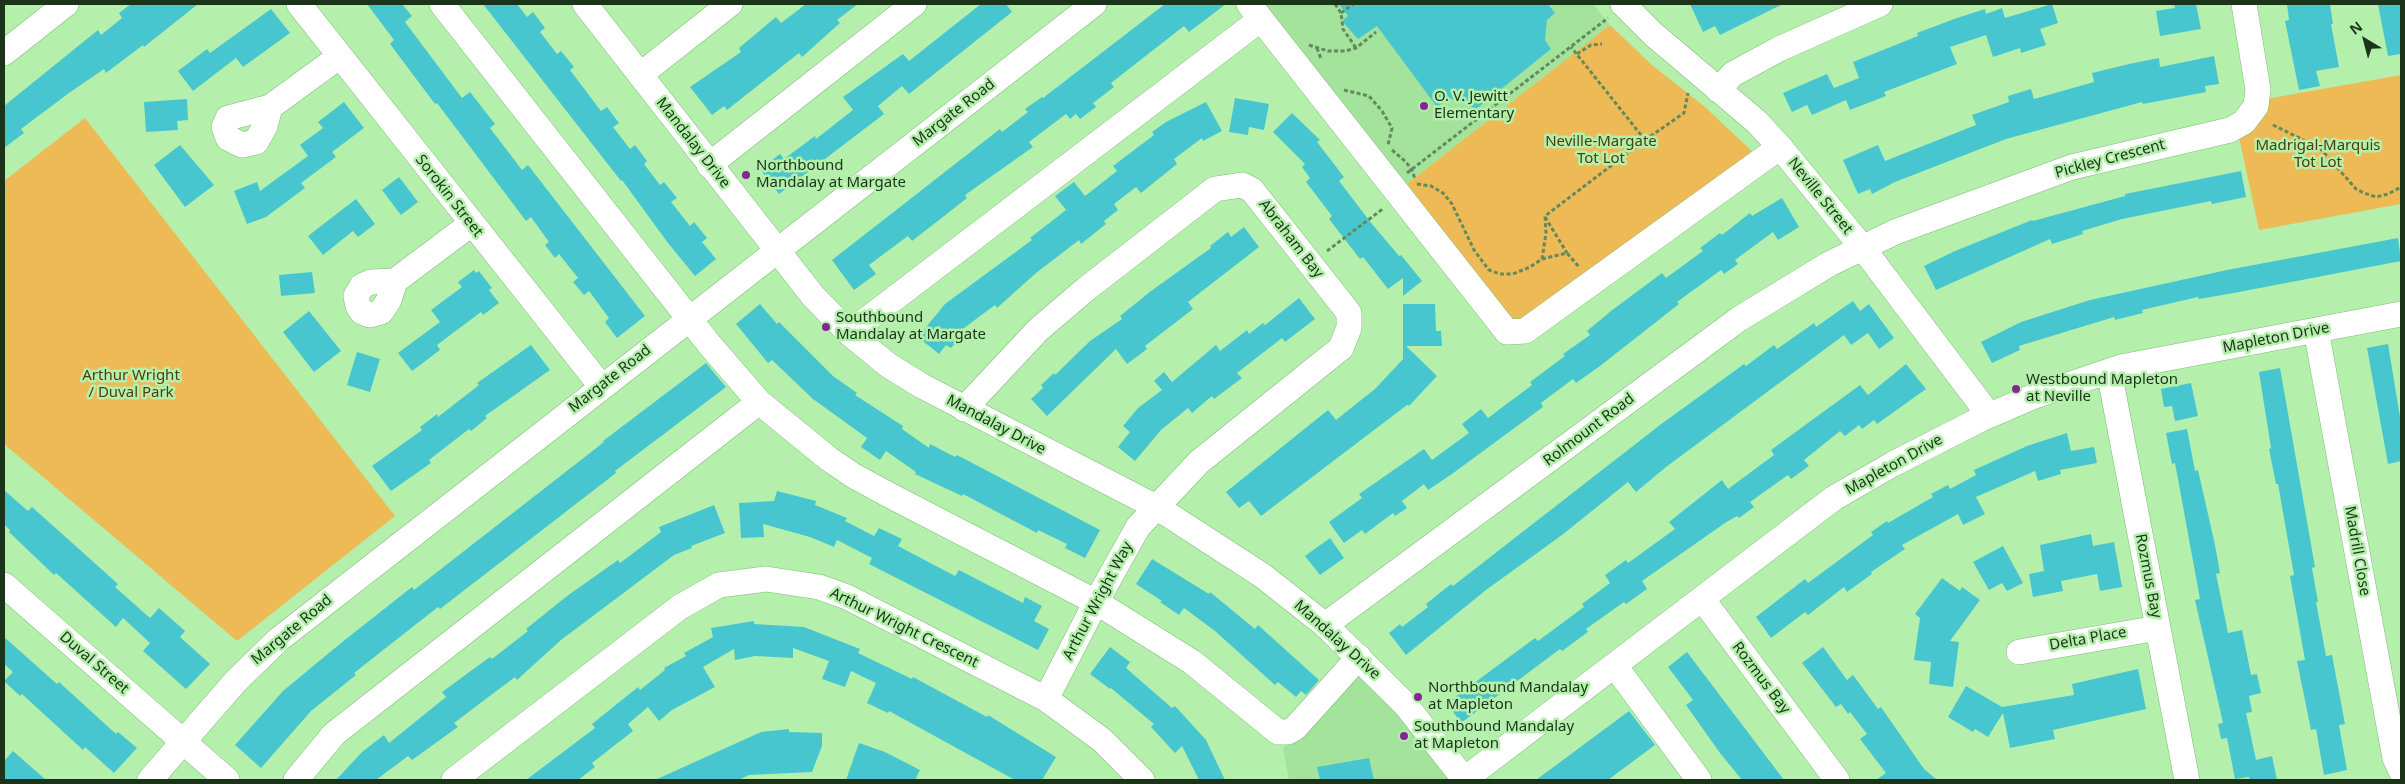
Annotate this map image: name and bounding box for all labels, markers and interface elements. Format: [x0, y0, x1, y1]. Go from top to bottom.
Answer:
north arrow [2340, 15, 2390, 65]
text: N [2345, 17, 2366, 39]
street label: Margate Road [909, 75, 999, 151]
place label: O. V. Jewitt Elementary [1434, 88, 1514, 123]
street label: Mandalay Drive [652, 94, 734, 192]
marker: O. V. Jewitt Elementary [1418, 100, 1430, 112]
park label: Neville-Margate Tot Lot [1545, 133, 1657, 168]
street label: Pickley Crescent [2053, 136, 2167, 182]
park label: Madrigal-Marquis Tot Lot [2255, 137, 2381, 172]
street label: Sorokin Street [411, 151, 487, 241]
street label: Neville Street [1784, 154, 1856, 238]
place label: Northbound Mandalay at Margate [756, 157, 906, 192]
marker: Northbound Mandalay at Margate [740, 169, 752, 181]
street label: Abraham Bay [1255, 196, 1327, 282]
place label: Southbound Mandalay at Margate [836, 309, 986, 344]
street label: Mapleton Drive [2221, 319, 2331, 357]
marker: Southbound Mandalay at Margate [820, 321, 832, 333]
street label: Margate Road [565, 341, 655, 417]
park label: Arthur Wright / Duval Park [82, 367, 180, 402]
place label: Westbound Mapleton at Neville [2026, 371, 2178, 406]
marker: Westbound Mapleton at Neville [2010, 383, 2022, 395]
street label: Rolmount Road [1540, 390, 1638, 470]
street label: Mandalay Drive [943, 391, 1049, 459]
street label: Mapleton Drive [1842, 431, 1946, 499]
street label: Madrill Close [2340, 505, 2374, 597]
street label: Rozmus Bay [2131, 532, 2165, 620]
street label: Arthur Wright Way [1059, 539, 1137, 663]
street label: Arthur Wright Crescent [827, 584, 981, 672]
street label: Margate Road [248, 591, 336, 669]
street label: Mandalay Drive [1290, 597, 1384, 683]
street label: Delta Place [2048, 623, 2128, 655]
street label: Duval Street [56, 628, 132, 698]
street label: Rozmus Bay [1728, 638, 1794, 718]
place label: Northbound Mandalay at Mapleton [1428, 679, 1588, 714]
marker: Northbound Mandalay at Mapleton [1412, 691, 1424, 703]
place label: Southbound Mandalay at Mapleton [1414, 718, 1574, 753]
marker: Southbound Mandalay at Mapleton [1398, 730, 1410, 742]

